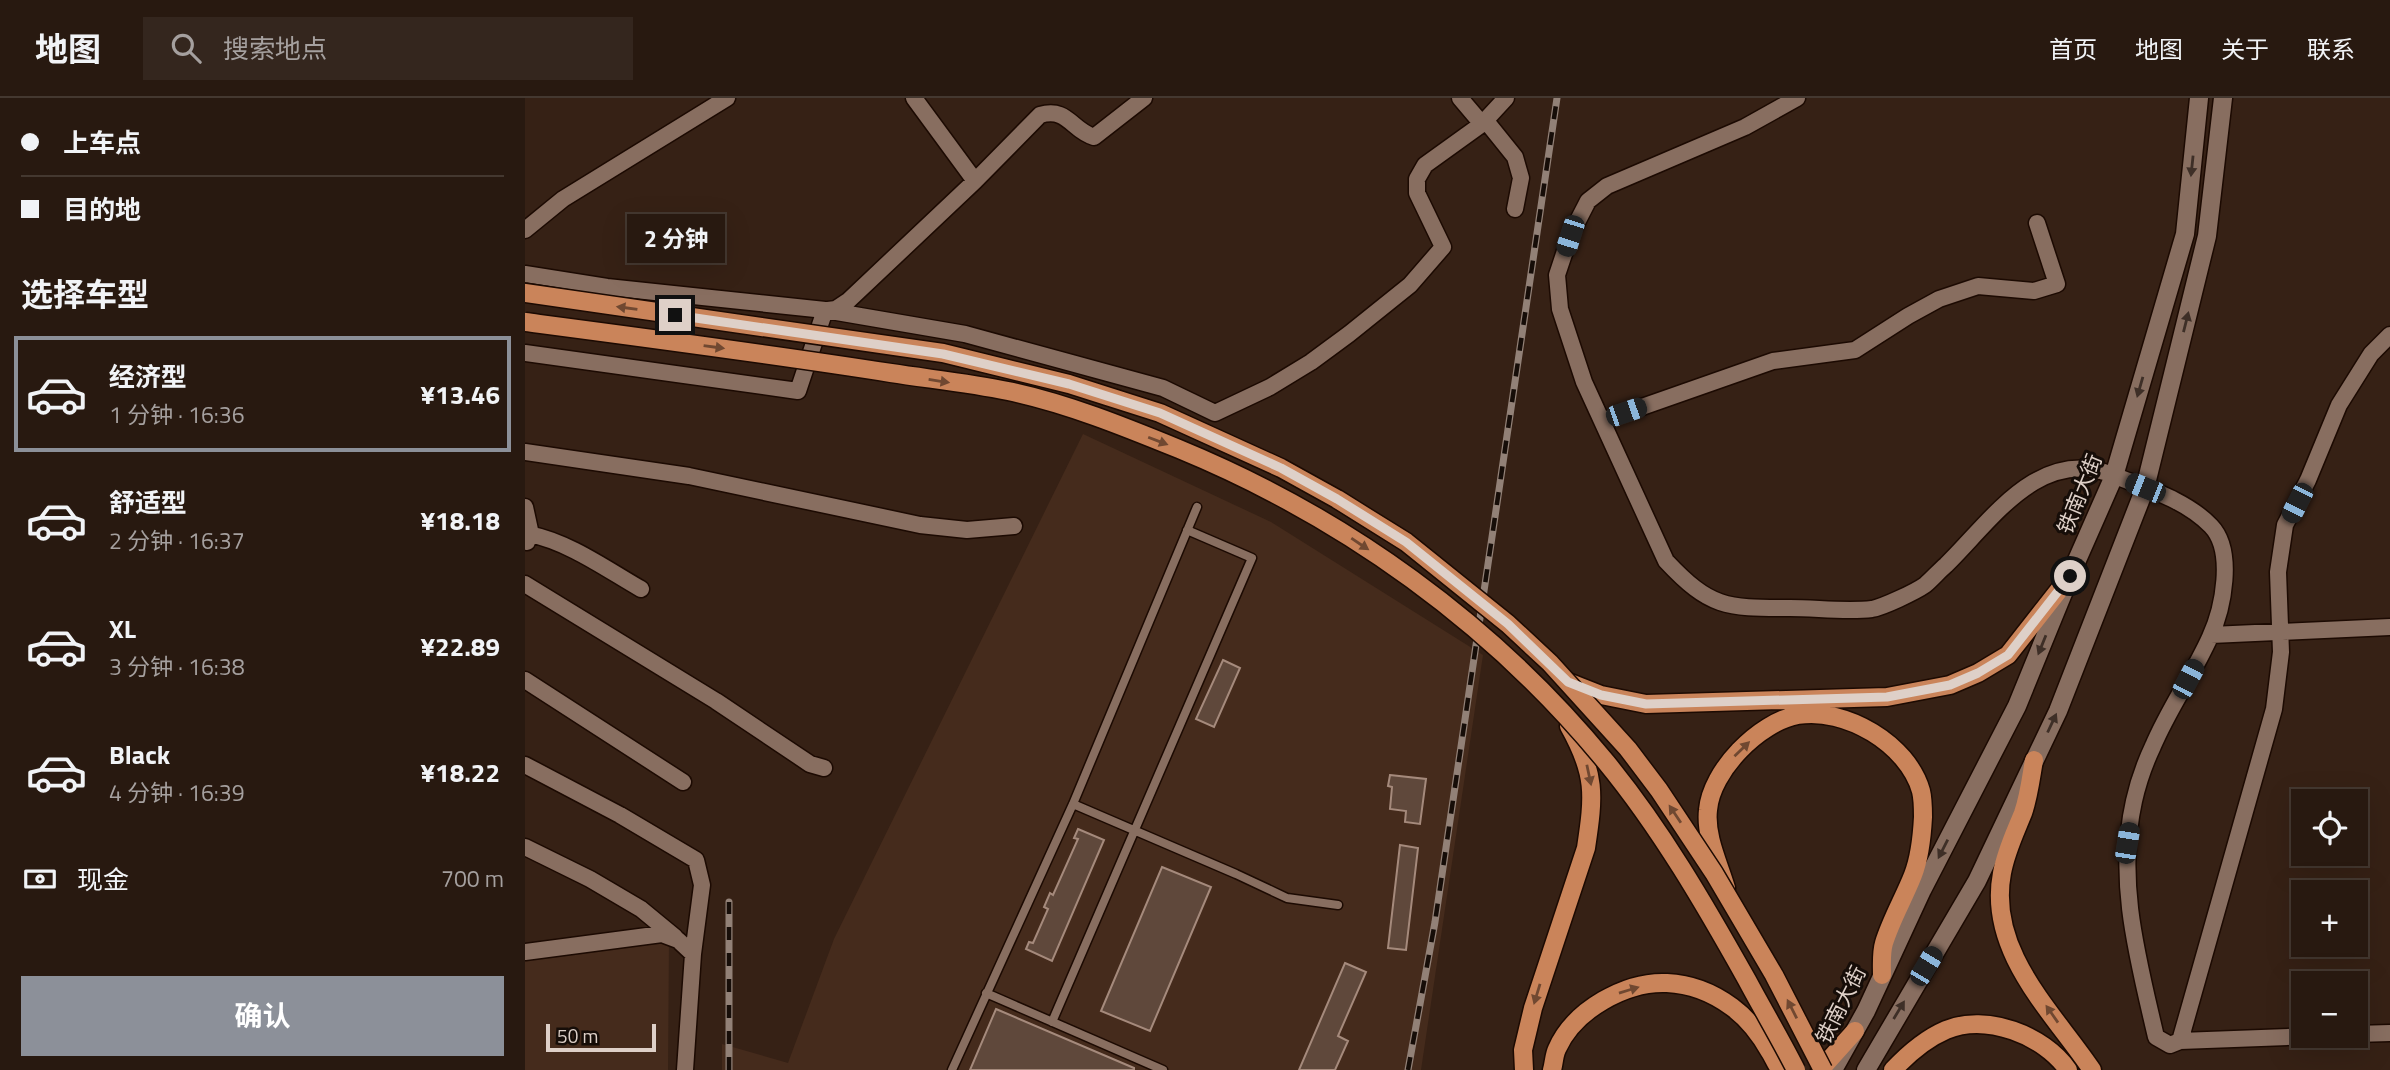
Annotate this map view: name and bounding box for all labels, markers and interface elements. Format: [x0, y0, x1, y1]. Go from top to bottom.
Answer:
search box [143, 17, 633, 80]
text: 地图 [35, 24, 101, 74]
icon: search [167, 29, 205, 67]
text: 搜索地点 [223, 29, 327, 68]
text: 首页 [2049, 31, 2097, 67]
text: 地图 [2135, 31, 2183, 67]
text: 关于 [2221, 31, 2269, 67]
text: 联系 [2307, 31, 2355, 67]
text: 上车点 [63, 123, 141, 162]
one-way arrow [2186, 155, 2197, 177]
text: 目的地 [63, 190, 141, 229]
car [1554, 213, 1587, 259]
callout: 2 分钟 [626, 214, 724, 262]
text: 2 分钟 [644, 221, 708, 256]
text: 选择车型 [21, 270, 149, 318]
route end [659, 299, 691, 331]
one-way arrow [616, 302, 638, 313]
one-way arrow [2181, 311, 2192, 333]
one-way arrow [703, 342, 725, 353]
text: 经济型 [109, 357, 187, 396]
icon: car [25, 363, 88, 426]
text: ¥13.46 [421, 375, 500, 414]
one-way arrow [928, 375, 950, 386]
one-way arrow [2135, 376, 2145, 397]
car [1603, 395, 1650, 429]
text: 1 分钟 · 16:36 [109, 397, 245, 432]
one-way arrow [1147, 435, 1168, 446]
street label: 铁南大街 [2049, 449, 2110, 539]
car [2122, 470, 2169, 506]
car [2279, 480, 2316, 526]
text: 舒适型 [109, 483, 187, 522]
icon: car [25, 489, 88, 552]
text: ¥18.18 [421, 501, 500, 540]
text: 2 分钟 · 16:37 [109, 523, 245, 558]
one-way arrow [1351, 537, 1369, 551]
route start [2054, 560, 2086, 592]
text: XL [109, 609, 136, 648]
icon: car [25, 615, 88, 678]
text: ¥22.89 [421, 627, 500, 666]
one-way arrow [2036, 634, 2047, 655]
text: 3 分钟 · 16:38 [109, 649, 245, 684]
car [2169, 656, 2208, 702]
one-way arrow [2046, 713, 2058, 733]
text: Black [109, 735, 170, 774]
one-way arrow [1733, 740, 1750, 757]
icon: car [25, 741, 88, 804]
text: ¥18.22 [421, 753, 500, 792]
one-way arrow [1584, 765, 1595, 787]
text: 4 分钟 · 16:39 [109, 775, 245, 810]
map controls [2291, 789, 2368, 1048]
button: locate [2291, 789, 2368, 866]
one-way arrow [1669, 805, 1682, 824]
car [2114, 821, 2141, 865]
one-way arrow [1937, 839, 1949, 859]
icon: cash [21, 860, 59, 898]
text: 现金 [77, 860, 129, 899]
text: 700 m [441, 861, 504, 896]
button: + [2291, 880, 2368, 957]
car [1907, 943, 1946, 989]
street label: 铁南大街 [1807, 960, 1873, 1049]
button: − [2291, 971, 2368, 1048]
button: 确认 [21, 976, 504, 1056]
one-way arrow [1531, 984, 1542, 1005]
one-way arrow [1618, 984, 1639, 994]
one-way arrow [1786, 999, 1798, 1019]
one-way arrow [1893, 1001, 1906, 1020]
one-way arrow [2045, 1005, 2059, 1023]
scale bar [546, 1021, 656, 1053]
text: 50 m [557, 1021, 598, 1050]

